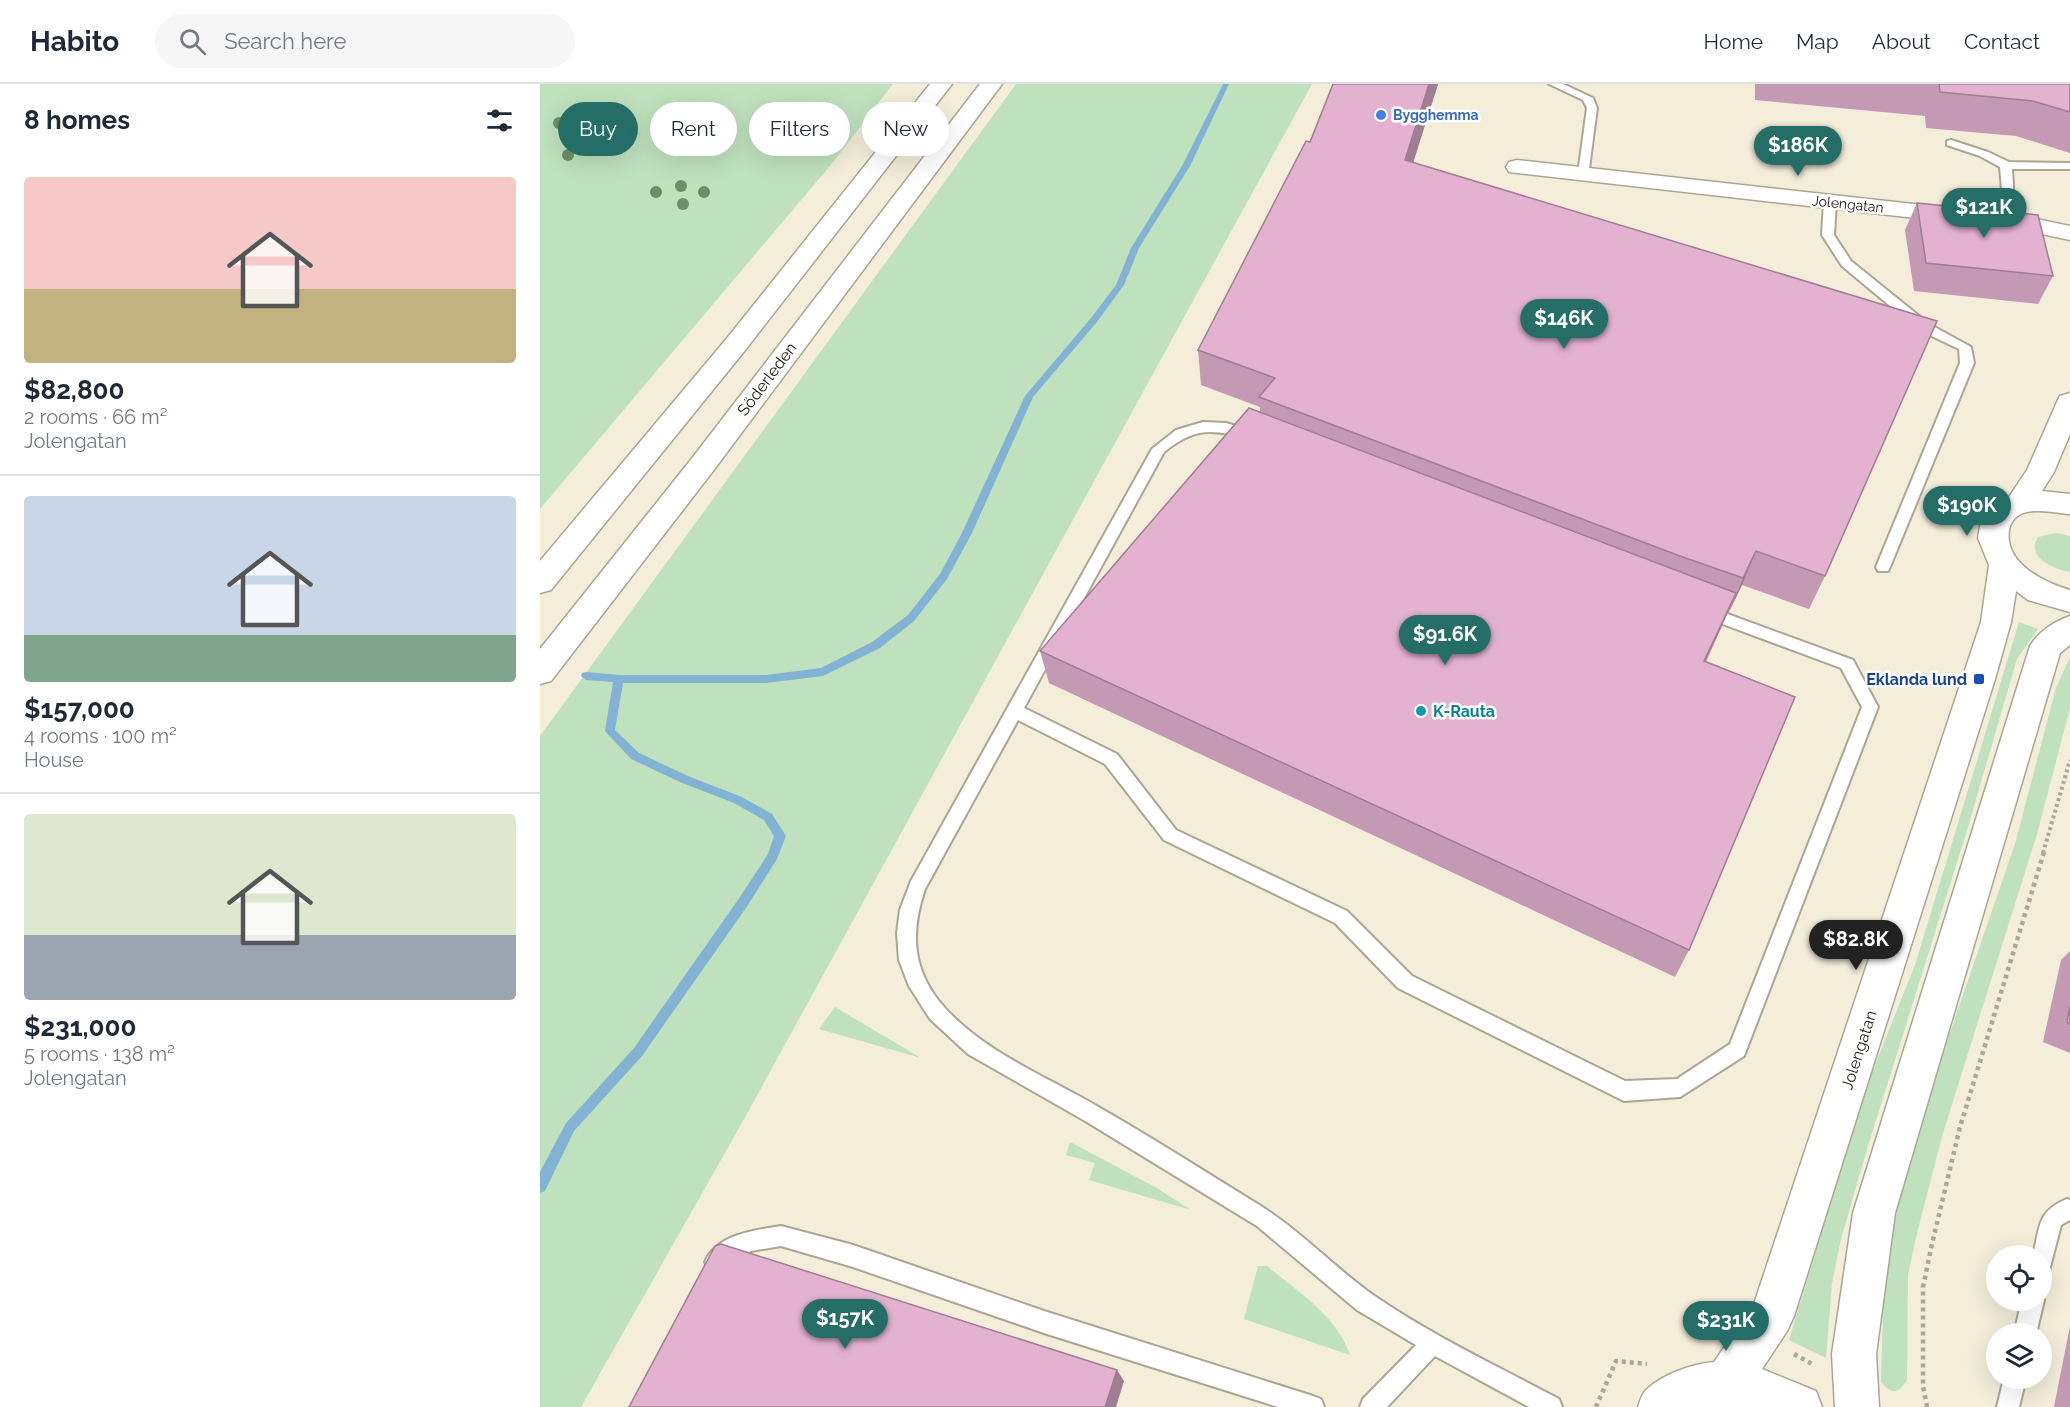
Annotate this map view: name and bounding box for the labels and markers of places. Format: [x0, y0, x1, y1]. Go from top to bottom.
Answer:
place label: Bygghemma [1393, 107, 1479, 123]
marker: Bygghemma [1374, 108, 1388, 122]
pin: $186K [1756, 126, 1840, 177]
pin: $121K [1942, 188, 2026, 239]
pin: $146K [1522, 299, 1606, 350]
pin: $190K [1925, 486, 2009, 537]
pin: $91.6K [1396, 615, 1494, 666]
place label: Eklanda lund [1866, 670, 1967, 689]
marker: Eklanda lund [1972, 672, 1986, 686]
place label: K-Rauta [1433, 702, 1495, 721]
marker: K-Rauta [1414, 704, 1428, 718]
pin: $82.8K [1807, 920, 1905, 971]
pin: $157K [803, 1299, 887, 1350]
pin: $231K [1684, 1301, 1768, 1352]

